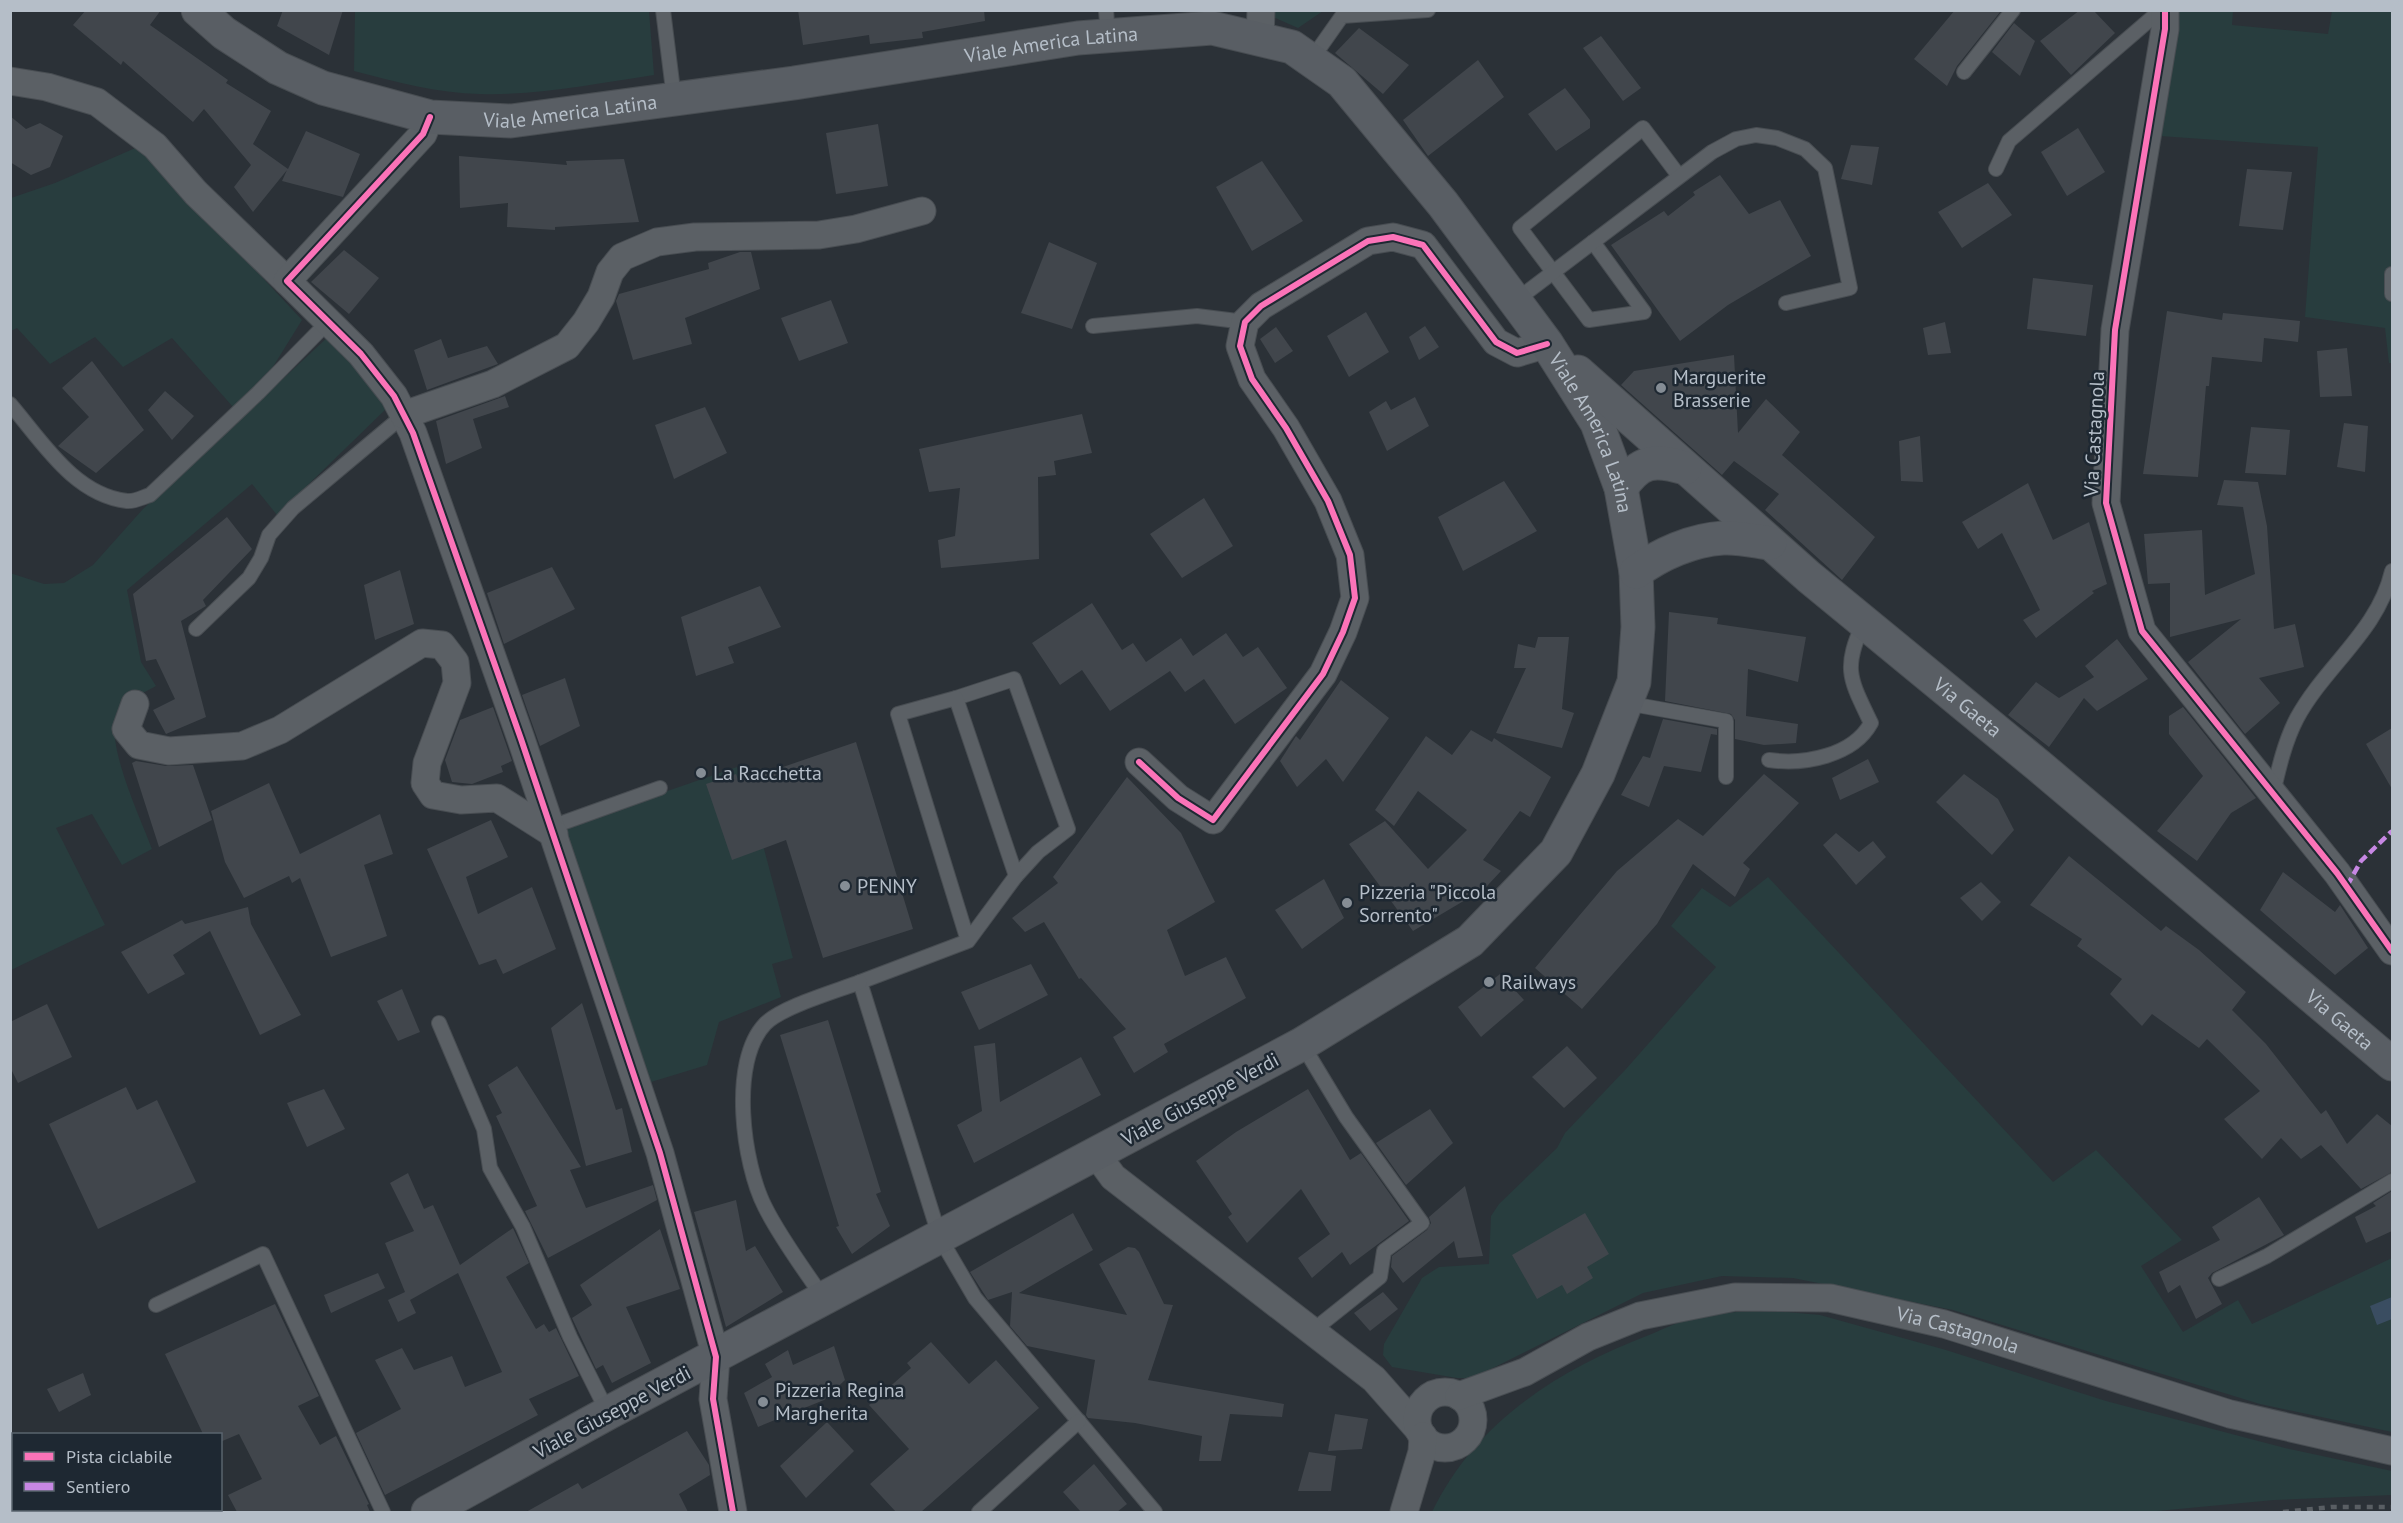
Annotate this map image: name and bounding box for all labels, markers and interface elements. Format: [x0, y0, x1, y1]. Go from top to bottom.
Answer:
street label: Viale America Latina [962, 21, 1139, 69]
street label: Viale America Latina [482, 89, 659, 134]
street label: Viale America Latina [1542, 347, 1638, 515]
place label: Marguerite Brasserie [1673, 364, 1766, 413]
street label: Via Castagnola [2078, 370, 2110, 499]
marker: Marguerite Brasserie [1654, 381, 1668, 395]
street label: Via Gaeta [1927, 671, 2007, 743]
place label: La Racchetta [713, 760, 822, 786]
marker: La Racchetta [694, 766, 708, 780]
place label: PENNY [857, 873, 918, 899]
marker: PENNY [838, 879, 852, 893]
place label: Pizzeria "Piccola Sorrento" [1359, 879, 1496, 928]
marker: Pizzeria "Piccola Sorrento" [1340, 896, 1354, 910]
place label: Railways [1501, 969, 1576, 995]
marker: Railways [1482, 975, 1496, 989]
street label: Via Gaeta [2300, 983, 2379, 1056]
street label: Viale Giuseppe Verdi [1116, 1046, 1283, 1152]
street label: Via Castagnola [1893, 1300, 2022, 1360]
street label: Viale Giuseppe Verdi [528, 1359, 695, 1465]
place label: Pizzeria Regina Margherita [775, 1377, 905, 1426]
marker: Pizzeria Regina Margherita [756, 1395, 770, 1409]
legend [12, 1433, 222, 1511]
text: Pista ciclabile [66, 1445, 173, 1468]
text: Sentiero [66, 1475, 130, 1498]

